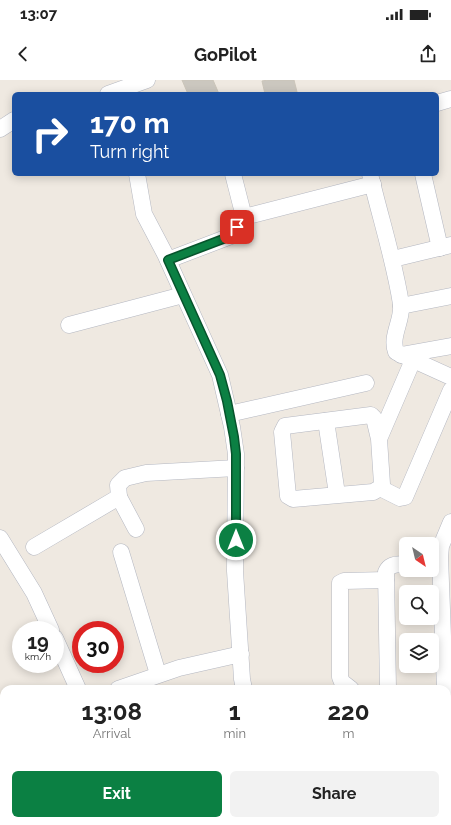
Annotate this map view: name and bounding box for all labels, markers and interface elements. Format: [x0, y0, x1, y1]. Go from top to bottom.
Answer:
text: 13:07 [20, 5, 57, 23]
icon: back [12, 43, 34, 65]
icon: share [417, 43, 439, 65]
text: GoPilot [194, 44, 257, 65]
text: 170 m [90, 107, 170, 140]
icon: right [24, 108, 76, 160]
text: Turn right [90, 141, 169, 162]
pin [220, 210, 254, 244]
icon: arrive [226, 216, 248, 238]
position arrow [215, 519, 257, 561]
north arrow [399, 537, 439, 577]
map controls [399, 537, 439, 673]
button: search [399, 585, 439, 625]
speed limit sign: 30 [72, 621, 124, 673]
text: 19 [27, 630, 49, 654]
button: layers [399, 633, 439, 673]
text: km/h [25, 651, 51, 662]
text: 13:08 [82, 697, 142, 726]
text: 1 [229, 697, 241, 726]
text: 220 [328, 697, 369, 726]
text: Arrival [93, 726, 131, 741]
text: min [224, 726, 246, 741]
text: m [343, 726, 354, 741]
button: Exit [12, 771, 222, 817]
button: Share [230, 771, 439, 817]

